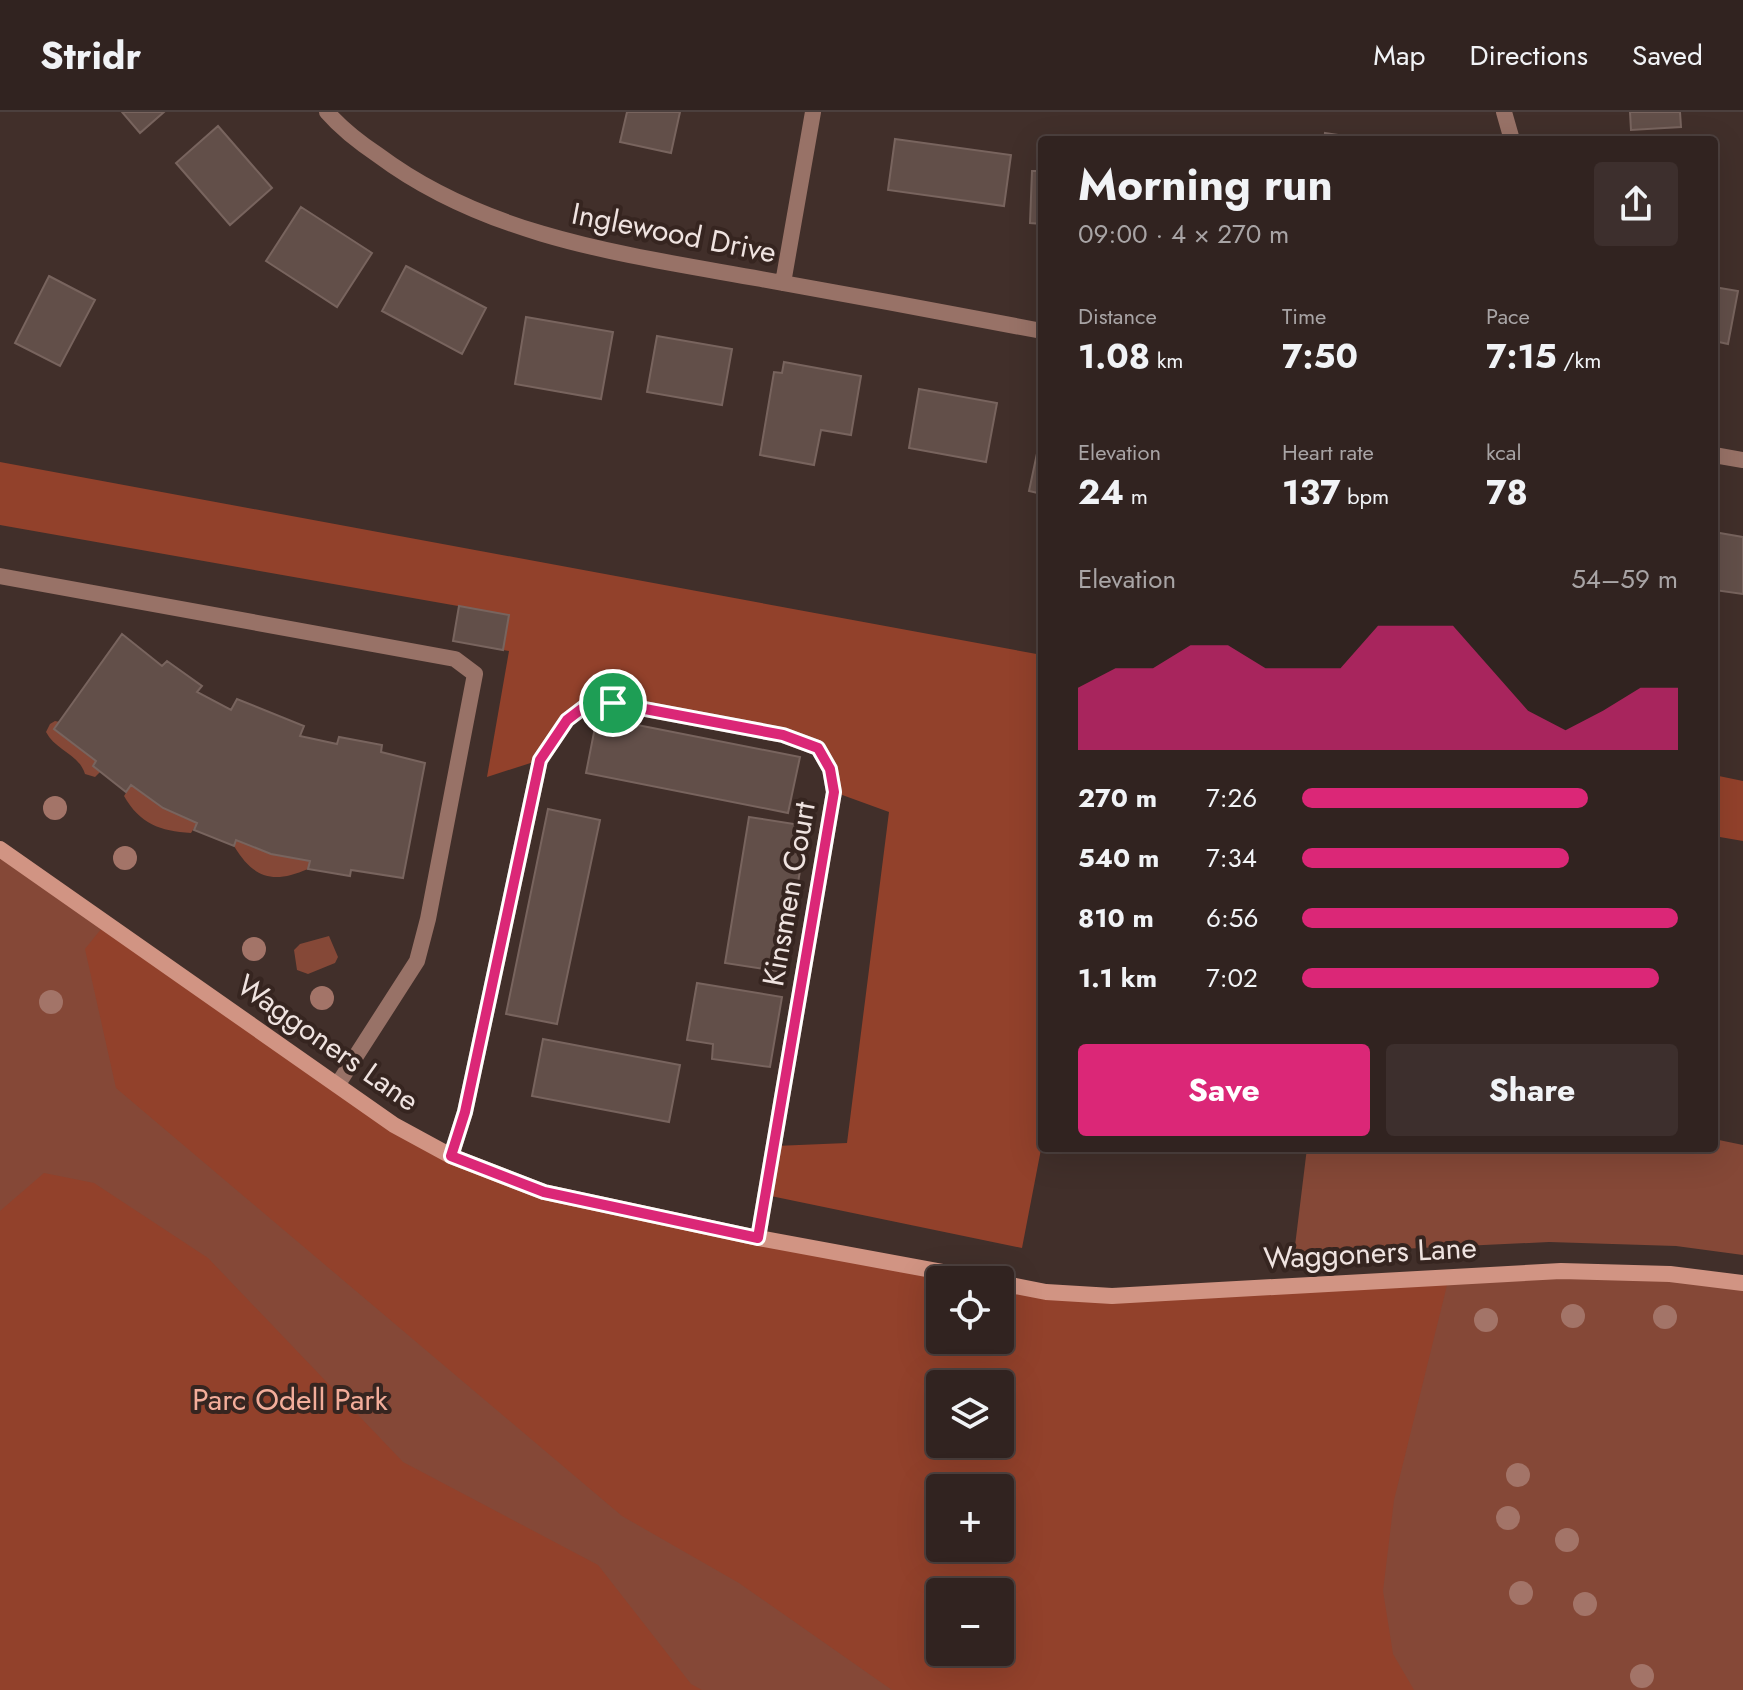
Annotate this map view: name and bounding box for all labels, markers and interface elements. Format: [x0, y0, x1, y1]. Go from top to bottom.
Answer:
text: Stridr [40, 28, 141, 83]
text: Map [1373, 35, 1425, 76]
text: Directions [1469, 35, 1588, 76]
text: Saved [1632, 35, 1703, 76]
text: Morning run [1078, 153, 1333, 217]
button: share [1594, 162, 1678, 246]
street label: Inglewood Drive [568, 192, 780, 273]
text: 09:00 · 4 × 270 m [1078, 215, 1289, 253]
text: Distance [1078, 300, 1157, 332]
text: Time [1282, 300, 1326, 332]
text: Pace [1486, 300, 1530, 332]
text: 1.08 [1078, 332, 1150, 381]
text: 7:50 [1282, 332, 1358, 381]
text: 7:15 [1486, 332, 1557, 381]
text: km [1150, 344, 1184, 376]
text: /km [1557, 344, 1601, 376]
text: Elevation [1078, 436, 1161, 468]
text: Heart rate [1282, 436, 1374, 468]
text: kcal [1486, 436, 1522, 468]
text: 24 [1078, 468, 1124, 517]
text: 137 [1282, 468, 1340, 517]
text: 78 [1486, 468, 1528, 517]
text: m [1124, 480, 1148, 512]
text: bpm [1340, 480, 1389, 512]
text: Elevation [1078, 560, 1176, 598]
text: 54–59 m [1571, 560, 1678, 598]
pin [579, 669, 647, 737]
icon: arrive [591, 681, 635, 725]
text: 270 m [1078, 779, 1157, 817]
text: 7:26 [1206, 779, 1257, 817]
street label: Kinsmen Court [751, 798, 826, 989]
text: 540 m [1078, 839, 1159, 877]
text: 7:34 [1206, 839, 1257, 877]
text: 810 m [1078, 899, 1154, 937]
text: 6:56 [1206, 899, 1258, 937]
text: 1.1 km [1078, 959, 1157, 997]
text: 7:02 [1206, 959, 1258, 997]
street label: Waggoners Lane [229, 964, 428, 1121]
button: Save [1078, 1044, 1370, 1136]
button: Share [1386, 1044, 1678, 1136]
street label: Waggoners Lane [1262, 1225, 1478, 1280]
map controls [926, 1266, 1014, 1666]
button: locate [926, 1266, 1014, 1354]
button: layers [926, 1370, 1014, 1458]
park label: Parc Odell Park [192, 1378, 389, 1421]
button: + [926, 1474, 1014, 1562]
button: − [926, 1578, 1014, 1666]

